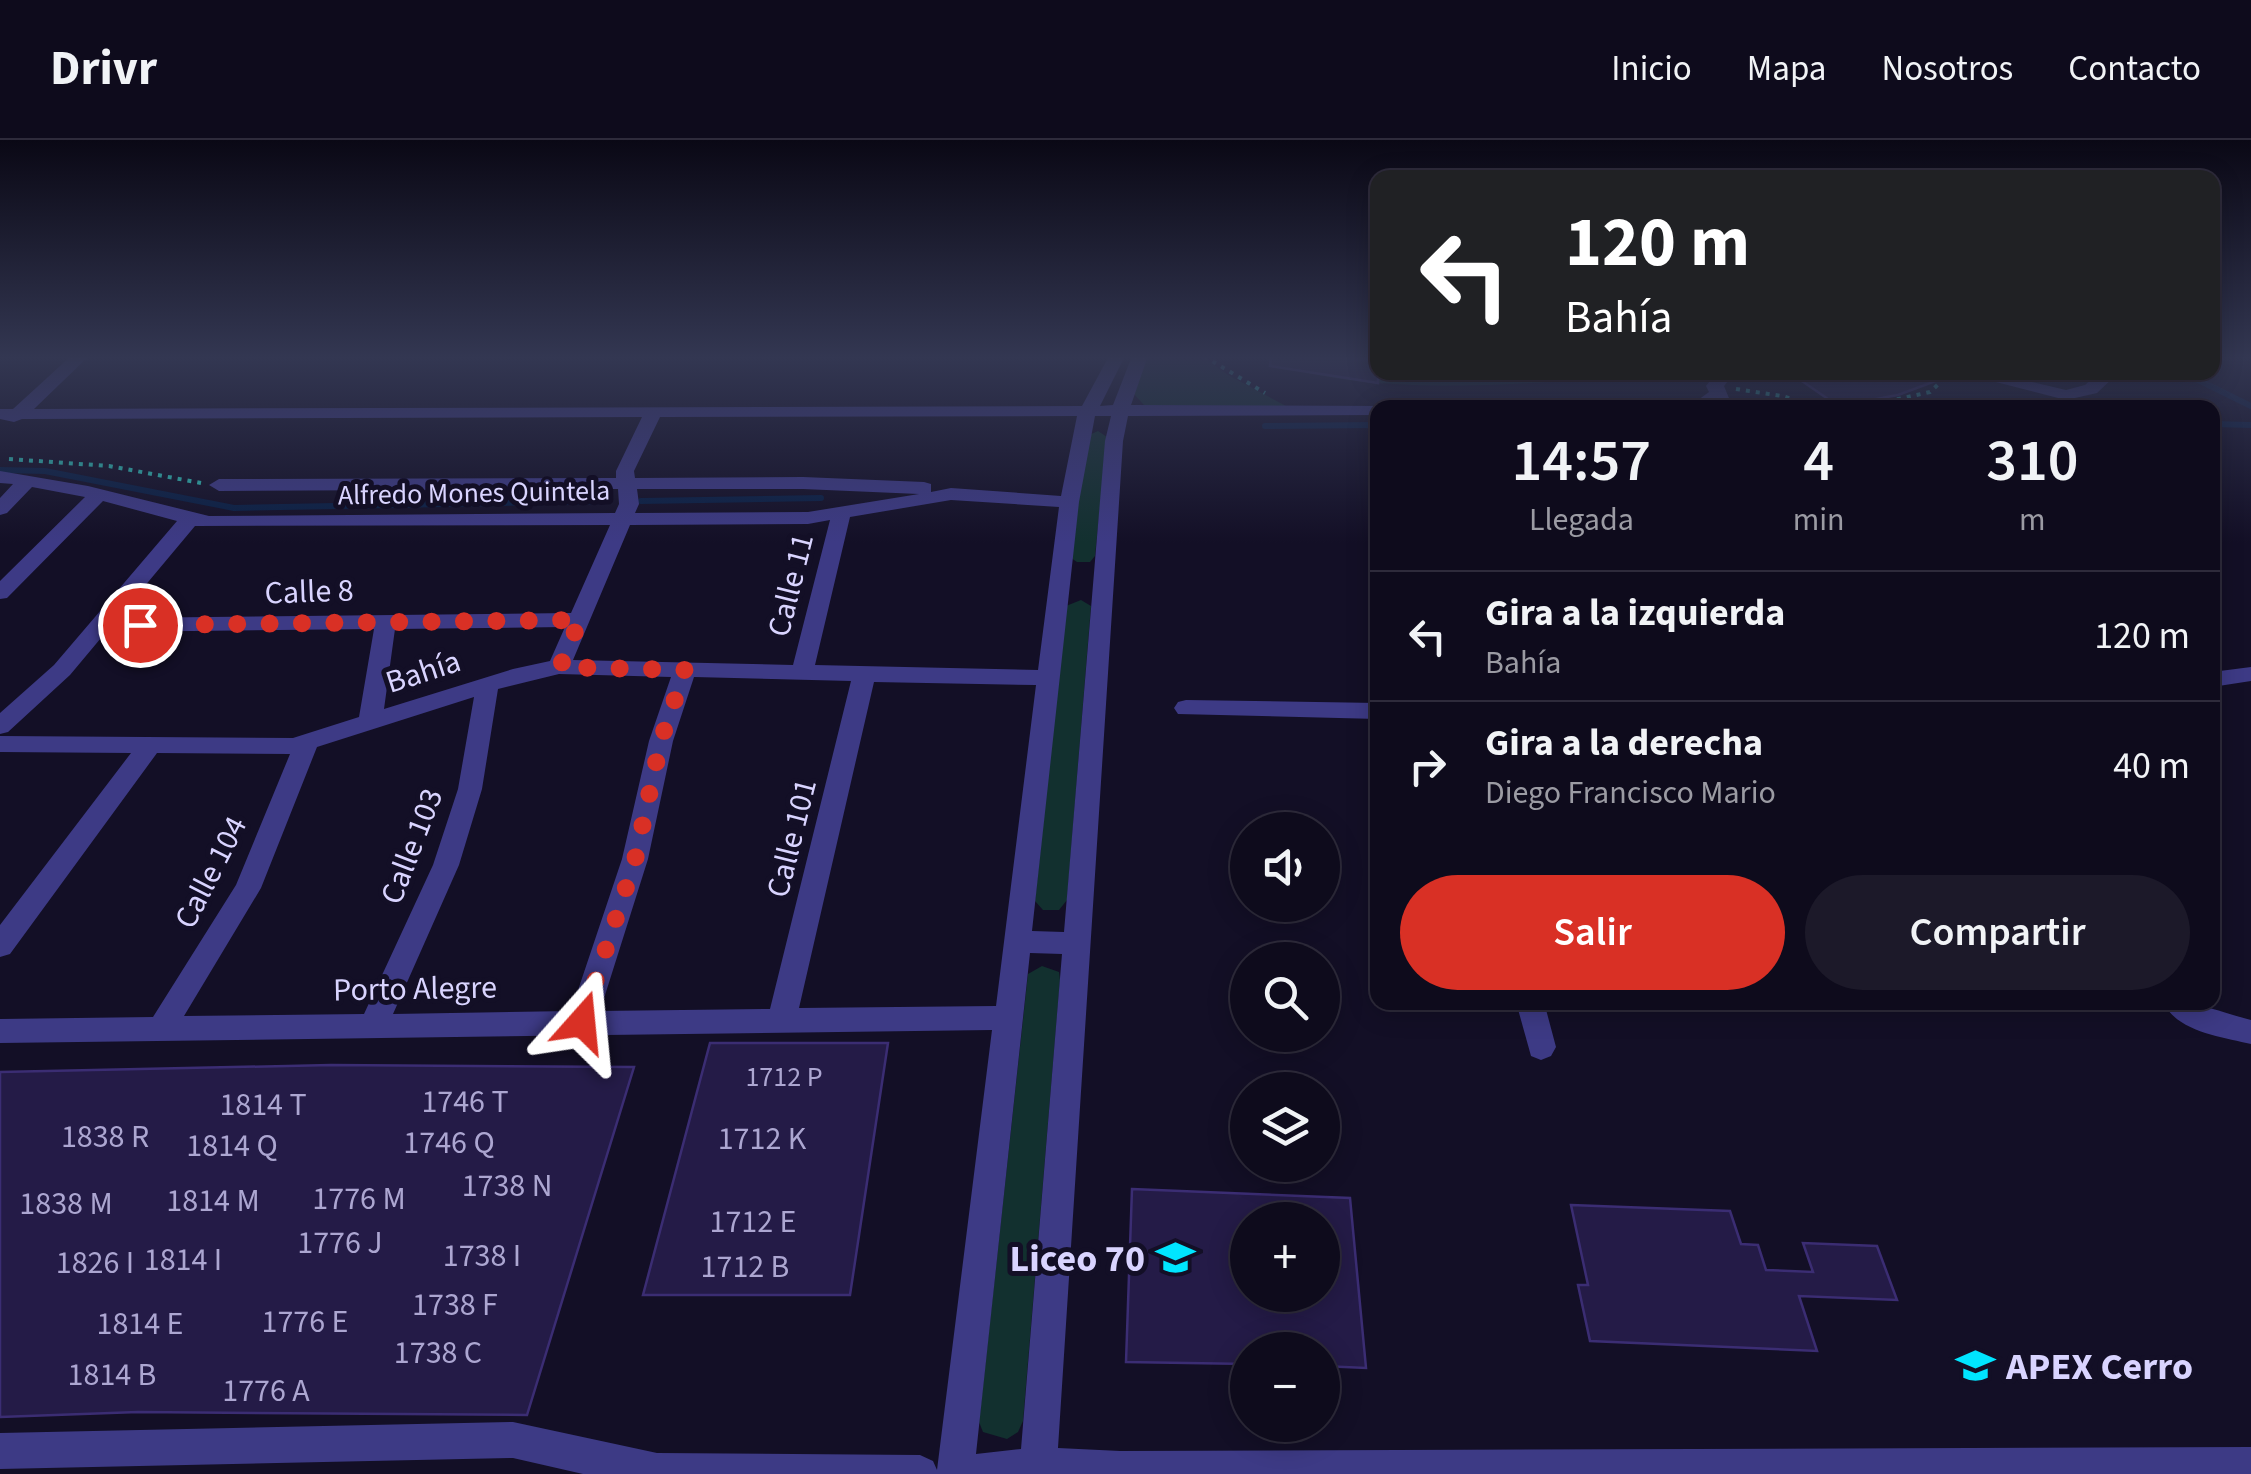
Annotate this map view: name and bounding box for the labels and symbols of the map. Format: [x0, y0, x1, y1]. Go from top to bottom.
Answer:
street label: Alfredo Mones Quintela [337, 471, 611, 515]
street label: Calle 11 [756, 529, 826, 642]
street label: Calle 8 [264, 567, 354, 617]
pin [98, 583, 183, 668]
street label: Bahía [380, 638, 467, 706]
street label: Calle 101 [755, 774, 829, 902]
street label: Calle 103 [369, 782, 455, 911]
street label: Calle 104 [163, 808, 259, 937]
street label: Porto Alegre [333, 965, 497, 1013]
position arrow [530, 970, 634, 1074]
house number: 1712 P [745, 1057, 823, 1097]
house number: 1746 T [421, 1079, 509, 1125]
house number: 1814 T [219, 1082, 307, 1128]
house number: 1838 R [61, 1114, 149, 1160]
house number: 1712 K [718, 1116, 807, 1162]
house number: 1746 Q [403, 1120, 495, 1166]
house number: 1814 Q [186, 1123, 278, 1169]
house number: 1738 N [462, 1163, 552, 1209]
house number: 1776 M [312, 1176, 406, 1222]
house number: 1814 M [166, 1178, 260, 1224]
house number: 1838 M [19, 1181, 113, 1227]
house number: 1712 E [710, 1199, 796, 1245]
house number: 1776 J [297, 1220, 383, 1266]
place label: Liceo 70 [1010, 1232, 1145, 1286]
house number: 1738 I [443, 1233, 521, 1279]
house number: 1814 I [144, 1237, 222, 1283]
school or university icon: Liceo 70 [1154, 1237, 1196, 1279]
house number: 1826 I [56, 1240, 134, 1286]
house number: 1712 B [701, 1244, 789, 1290]
house number: 1738 F [412, 1282, 498, 1328]
house number: 1776 E [262, 1299, 348, 1345]
house number: 1814 E [97, 1301, 183, 1347]
house number: 1738 C [394, 1330, 482, 1376]
place label: APEX Cerro [2005, 1340, 2193, 1394]
school or university icon: APEX Cerro [1955, 1345, 1997, 1387]
house number: 1814 B [68, 1352, 156, 1398]
house number: 1776 A [222, 1368, 310, 1414]

